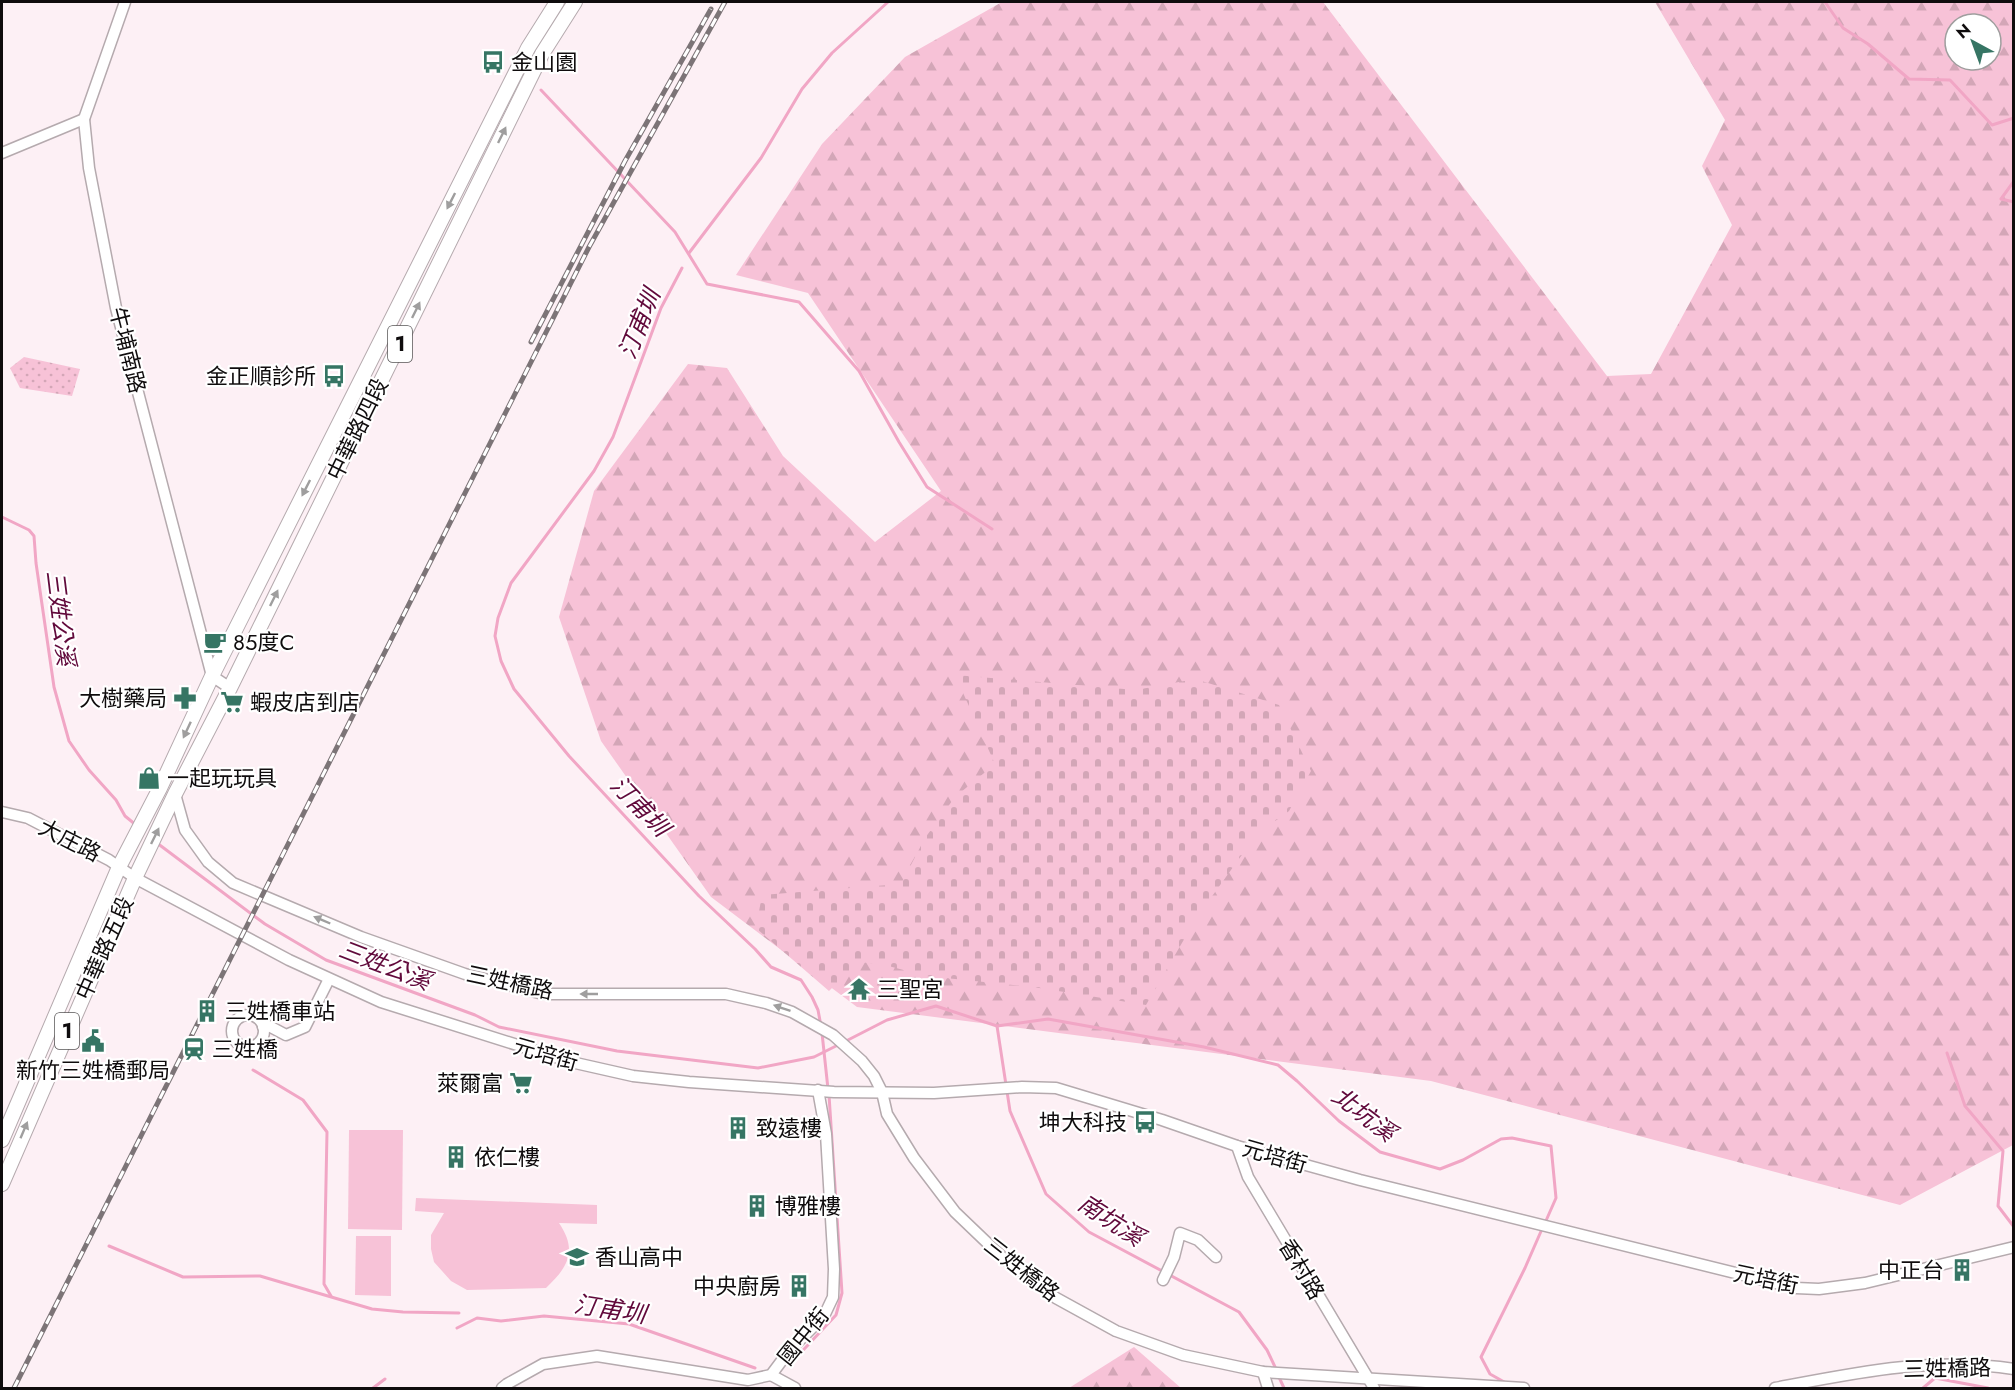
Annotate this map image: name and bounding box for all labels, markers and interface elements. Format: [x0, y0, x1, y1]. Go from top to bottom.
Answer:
north arrow [1943, 12, 2003, 72]
text: N [1951, 18, 1976, 44]
place label: 金山園 [511, 46, 577, 78]
bus stop icon: 金山園 [480, 49, 506, 75]
one-way arrow [498, 127, 507, 144]
one-way arrow [446, 193, 456, 210]
water label: 汀甫圳 [609, 281, 670, 364]
one-way arrow [411, 302, 421, 319]
street label: 牛埔南路 [102, 303, 154, 397]
road number: 1 [388, 326, 412, 362]
place label: 金正順診所 [206, 360, 316, 392]
bus stop icon: 金正順診所 [321, 363, 347, 389]
street label: 中華路四段 [319, 373, 395, 485]
one-way arrow [302, 479, 312, 497]
water label: 三姓公溪 [38, 568, 85, 671]
one-way arrow [270, 590, 279, 607]
place label: 85度C [233, 626, 295, 658]
cafe icon: 85度C [202, 629, 228, 655]
place label: 大樹藥局 [79, 682, 167, 714]
pharmacy icon: 大樹藥局 [172, 685, 198, 711]
place label: 蝦皮店到店 [250, 686, 360, 718]
supermarket icon: 蝦皮店到店 [219, 689, 245, 715]
one-way arrow [182, 721, 191, 738]
place label: 一起玩玩具 [167, 762, 277, 794]
shop icon: 一起玩玩具 [136, 765, 162, 791]
water label: 汀甫圳 [602, 768, 680, 846]
street label: 大庄路 [33, 811, 107, 869]
one-way arrow [150, 827, 159, 844]
street label: 中華路五段 [67, 891, 141, 1005]
one-way arrow [313, 915, 331, 924]
water label: 三姓公溪 [334, 931, 439, 1000]
street label: 三姓橋路 [464, 957, 556, 1007]
place label: 三聖宮 [877, 973, 943, 1005]
temple icon: 三聖宮 [846, 976, 872, 1002]
one-way arrow [579, 989, 598, 999]
place label: 三姓橋車站 [225, 995, 335, 1027]
building icon: 三姓橋車站 [194, 998, 220, 1024]
one-way arrow [773, 1003, 791, 1012]
road number: 1 [55, 1013, 79, 1049]
public building icon: 新竹三姓橋郵局 [80, 1028, 106, 1054]
street label: 元培街 [510, 1030, 582, 1078]
place label: 三姓橋 [212, 1033, 278, 1065]
station icon: 三姓橋 [181, 1036, 207, 1062]
place label: 新竹三姓橋郵局 [16, 1054, 170, 1086]
place label: 萊爾富 [437, 1067, 503, 1099]
supermarket icon: 萊爾富 [508, 1070, 534, 1096]
water label: 北坑溪 [1325, 1078, 1406, 1151]
place label: 坤大科技 [1039, 1106, 1127, 1138]
bus stop icon: 坤大科技 [1132, 1109, 1158, 1135]
place label: 致遠樓 [756, 1112, 822, 1144]
building icon: 致遠樓 [725, 1115, 751, 1141]
one-way arrow [19, 1121, 29, 1139]
street label: 元培街 [1239, 1132, 1311, 1180]
place label: 依仁樓 [474, 1141, 540, 1173]
building icon: 依仁樓 [443, 1144, 469, 1170]
water label: 南坑溪 [1071, 1186, 1153, 1256]
place label: 博雅樓 [775, 1190, 841, 1222]
building icon: 博雅樓 [744, 1193, 770, 1219]
street label: 三姓橋路 [977, 1229, 1067, 1309]
street label: 香村路 [1271, 1232, 1333, 1306]
place label: 香山高中 [595, 1241, 683, 1273]
school or university icon: 香山高中 [564, 1244, 590, 1270]
place label: 中正台 [1878, 1254, 1944, 1286]
street label: 元培街 [1730, 1256, 1802, 1302]
building icon: 中正台 [1949, 1257, 1975, 1283]
place label: 中央廚房 [693, 1270, 781, 1302]
building icon: 中央廚房 [786, 1273, 812, 1299]
water label: 汀甫圳 [572, 1286, 651, 1332]
street label: 國中街 [770, 1300, 836, 1372]
street label: 三姓橋路 [1903, 1351, 1991, 1385]

